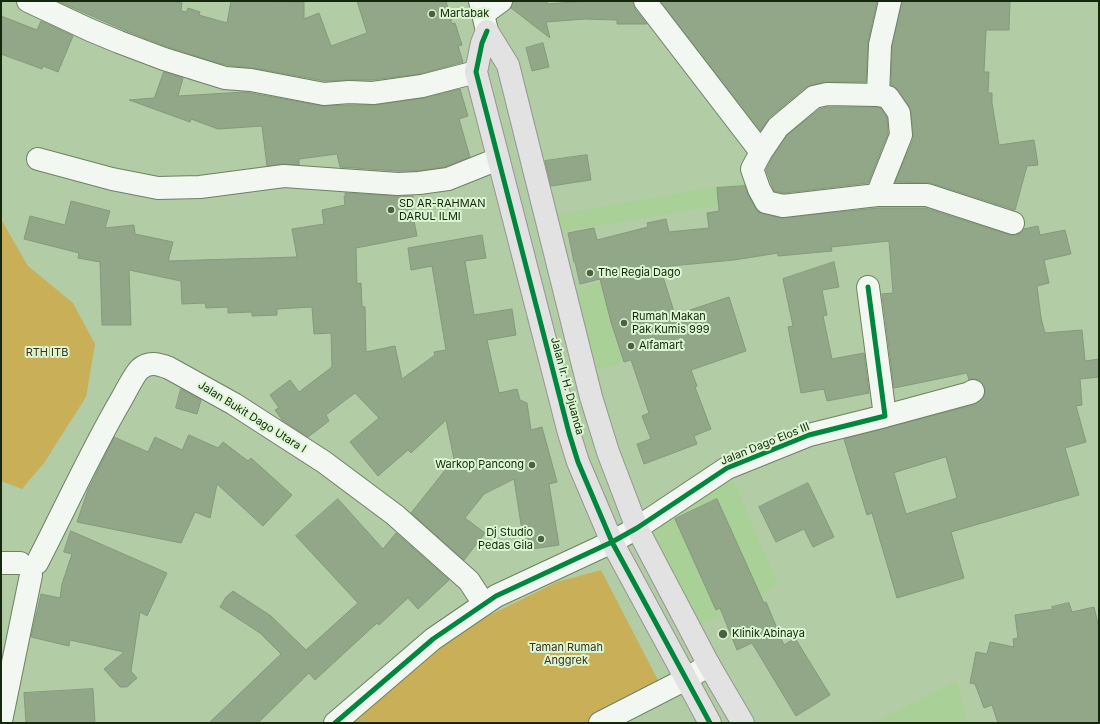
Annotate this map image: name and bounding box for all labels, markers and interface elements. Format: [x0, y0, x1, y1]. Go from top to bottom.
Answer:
place label: Martabak [440, 7, 489, 21]
marker: Martabak [427, 9, 437, 19]
place label: SD AR-RAHMAN DARUL ILMI [399, 197, 485, 223]
marker: SD AR-RAHMAN DARUL ILMI [386, 205, 396, 215]
place label: The Regia Dago [598, 266, 681, 280]
marker: The Regia Dago [585, 268, 595, 278]
place label: Rumah Makan Pak Kumis 999 [632, 310, 710, 336]
marker: Rumah Makan Pak Kumis 999 [619, 318, 629, 328]
street label: Jalan Ir. H. Djuanda [548, 336, 586, 436]
place label: Alfamart [639, 339, 683, 353]
marker: Alfamart [626, 341, 636, 351]
park label: RTH ITB [26, 346, 68, 360]
street label: Jalan Bukit Dago Utara I [196, 378, 308, 456]
street label: Jalan Dago Elos III [718, 420, 812, 468]
place label: Warkop Pancong [435, 458, 524, 472]
marker: Warkop Pancong [527, 460, 537, 470]
place label: Dj Studio Pedas Gila [478, 526, 533, 552]
marker: Dj Studio Pedas Gila [536, 534, 546, 544]
place label: Klinik Abinaya [732, 627, 805, 641]
marker: Klinik Abinaya [717, 628, 729, 640]
park label: Taman Rumah Anggrek [529, 641, 603, 667]

